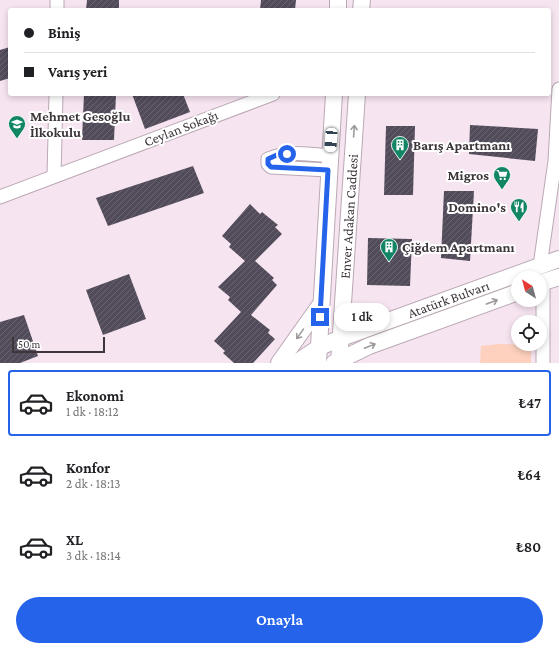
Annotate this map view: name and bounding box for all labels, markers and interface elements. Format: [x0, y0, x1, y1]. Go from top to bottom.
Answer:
text: Biniş [48, 25, 80, 41]
text: Varış yeri [48, 64, 107, 80]
street label: Ceylan Sokağı [142, 106, 221, 149]
place label: Mehmet Gesoğlu İlkokulu [30, 108, 131, 140]
school or university icon: Mehmet Gesoğlu İlkokulu [7, 114, 27, 139]
one-way arrow [351, 125, 358, 138]
car [324, 128, 338, 152]
building icon: Barış Apartmanı [390, 135, 410, 160]
place label: Barış Apartmanı [413, 137, 510, 153]
route start [278, 145, 296, 163]
street label: Enver Adakan Caddesi [337, 153, 361, 279]
supermarket icon: Migros [492, 165, 512, 190]
place label: Migros [447, 167, 489, 183]
restaurant icon: Domino's [509, 197, 529, 222]
place label: Domino's [448, 199, 506, 215]
building icon: Çiğdem Apartmanı [379, 237, 399, 262]
place label: Çiğdem Apartmanı [402, 239, 515, 255]
north arrow [511, 271, 547, 307]
map controls [511, 271, 547, 351]
street label: Atatürk Bulvarı [406, 277, 492, 321]
one-way arrow [485, 297, 497, 305]
callout: 1 dk [334, 303, 390, 331]
route end [311, 308, 329, 326]
text: 1 dk [352, 309, 372, 324]
button: locate [511, 315, 547, 351]
one-way arrow [296, 328, 304, 339]
scale bar [12, 335, 105, 354]
text: 50 m [18, 338, 40, 350]
one-way arrow [363, 342, 375, 350]
icon: car [18, 385, 54, 421]
text: Ekonomi [66, 388, 124, 404]
text: ₺47 [519, 395, 541, 411]
text: 1 dk · 18:12 [66, 404, 119, 419]
icon: car [18, 457, 54, 493]
text: Konfor [66, 460, 110, 476]
text: ₺64 [518, 467, 541, 483]
text: 2 dk · 18:13 [66, 476, 120, 491]
icon: car [18, 529, 54, 565]
text: XL [66, 532, 83, 548]
text: ₺80 [516, 539, 541, 555]
text: 3 dk · 18:14 [66, 548, 121, 563]
button: Onayla [16, 597, 543, 643]

